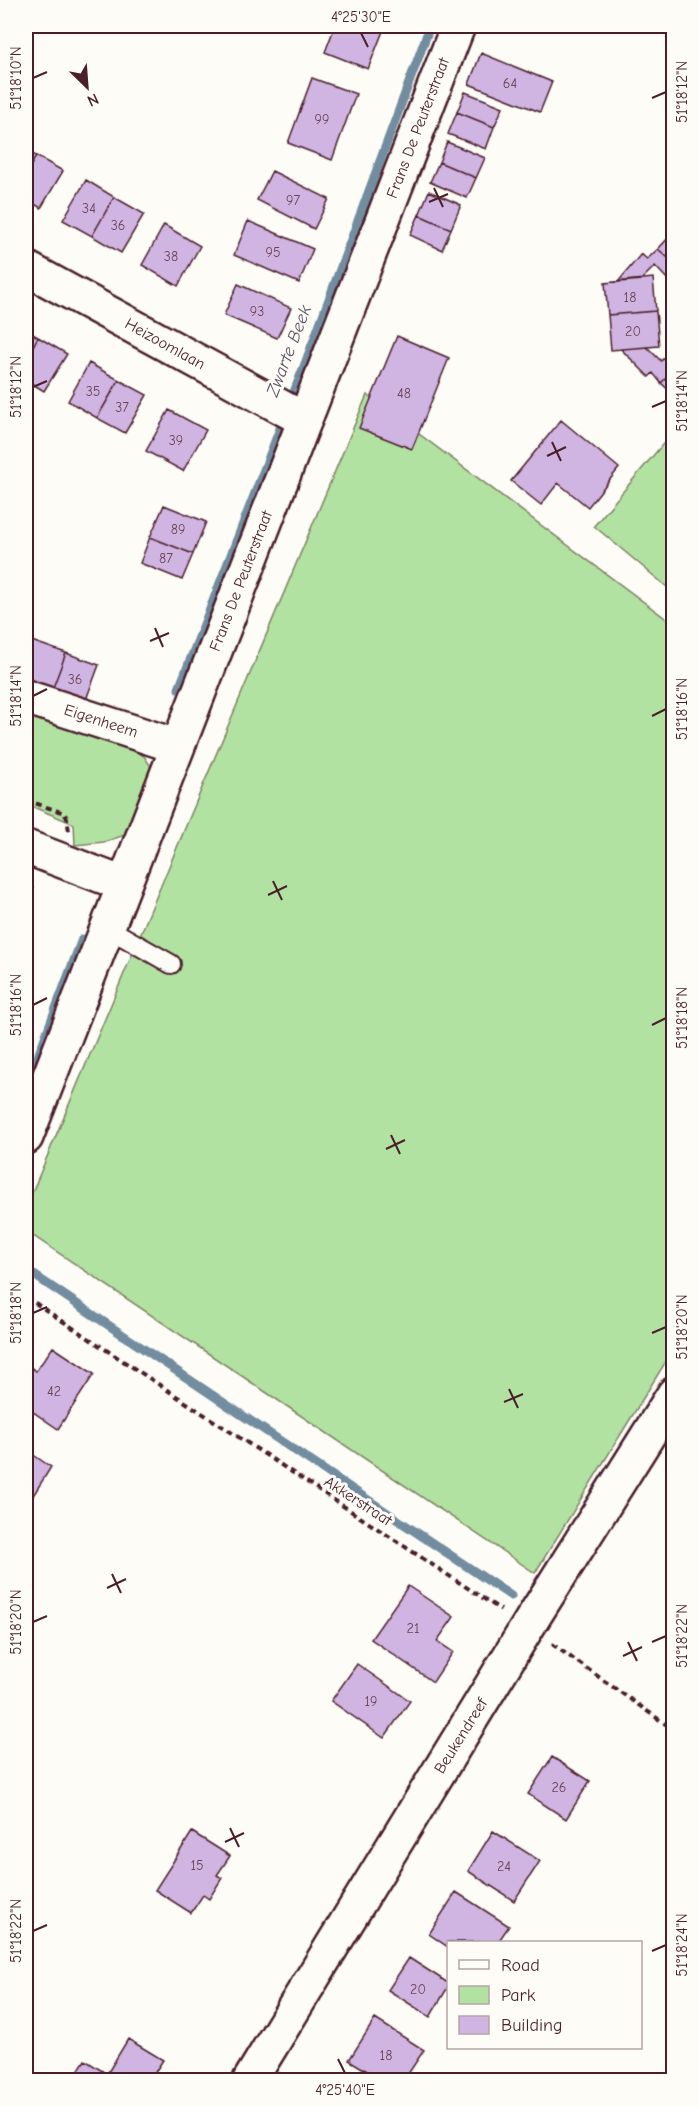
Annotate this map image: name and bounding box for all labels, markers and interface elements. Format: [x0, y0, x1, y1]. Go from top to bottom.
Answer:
text: 4°25'30"E [331, 8, 391, 26]
text: 51°18'10"N [7, 46, 25, 110]
street label: Frans De Peuterstraat [383, 55, 453, 201]
north arrow [57, 57, 117, 117]
text: 51°18'12"N [673, 61, 691, 123]
house number: 64 [503, 75, 517, 92]
text: N [84, 89, 101, 110]
house number: 99 [315, 111, 329, 128]
house number: 97 [286, 192, 300, 209]
house number: 34 [82, 200, 96, 217]
house number: 36 [111, 217, 125, 234]
house number: 95 [265, 244, 281, 261]
house number: 38 [164, 248, 178, 265]
house number: 18 [624, 289, 636, 306]
water label: Zwarte Beek [262, 302, 316, 400]
house number: 93 [250, 303, 264, 320]
street label: Heizoomlaan [122, 315, 208, 373]
house number: 20 [625, 323, 641, 340]
text: 51°18'12"N [7, 356, 25, 418]
text: 51°18'14"N [673, 370, 691, 432]
house number: 35 [86, 383, 100, 400]
house number: 48 [397, 385, 411, 402]
house number: 37 [115, 399, 129, 416]
house number: 39 [169, 432, 183, 449]
street label: Frans De Peuterstraat [206, 508, 276, 654]
house number: 89 [171, 521, 185, 538]
house number: 87 [159, 550, 173, 567]
text: 51°18'14"N [7, 665, 25, 727]
house number: 36 [68, 671, 82, 688]
text: 51°18'16"N [673, 678, 691, 740]
street label: Eigenheem [62, 701, 140, 741]
text: 51°18'16"N [7, 974, 25, 1036]
text: 51°18'18"N [673, 987, 691, 1049]
text: 51°18'18"N [7, 1282, 25, 1344]
text: 51°18'20"N [673, 1294, 691, 1360]
house number: 42 [47, 1383, 61, 1400]
street label: Akkerstraat [321, 1472, 396, 1530]
text: 51°18'20"N [7, 1589, 25, 1655]
text: 51°18'22"N [673, 1604, 691, 1668]
house number: 21 [407, 1620, 419, 1637]
house number: 19 [365, 1693, 377, 1710]
street label: Beukendreef [431, 1694, 492, 1777]
house number: 26 [552, 1779, 566, 1796]
house number: 15 [190, 1857, 204, 1874]
house number: 24 [497, 1858, 511, 1875]
text: 51°18'22"N [7, 1899, 25, 1963]
text: 51°18'24"N [673, 1913, 691, 1977]
legend [447, 1941, 642, 2049]
text: Road [501, 1955, 540, 1976]
house number: 20 [410, 1981, 426, 1998]
text: Park [501, 1985, 536, 2006]
text: Building [501, 2015, 563, 2036]
house number: 18 [380, 2047, 392, 2064]
text: 4°25'40"E [315, 2081, 375, 2099]

